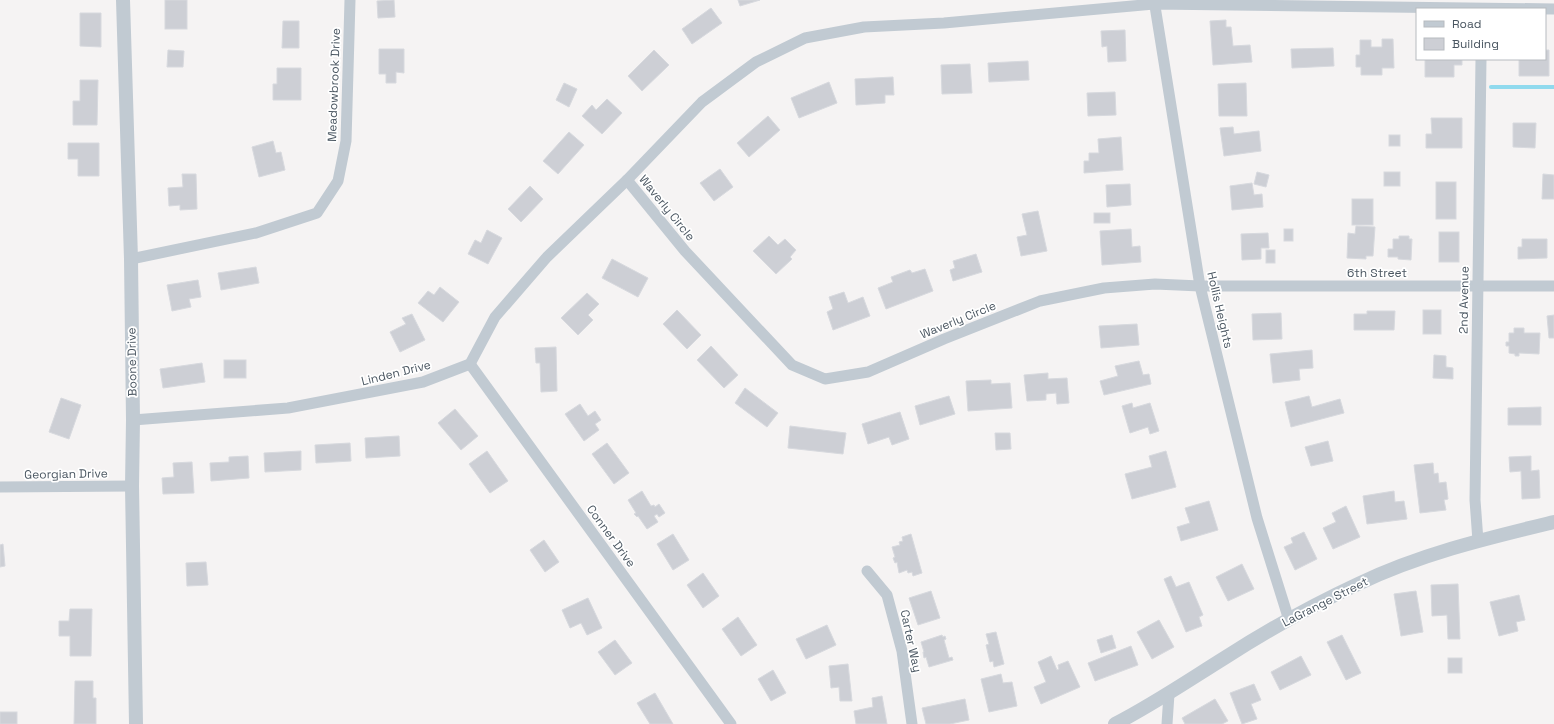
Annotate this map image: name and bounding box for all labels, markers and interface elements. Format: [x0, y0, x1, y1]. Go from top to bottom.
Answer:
legend [1416, 8, 1546, 60]
text: Road [1452, 16, 1481, 32]
street label: Meadowbrook Drive [324, 28, 344, 142]
text: Building [1452, 36, 1499, 52]
street label: Waverly Circle [635, 172, 699, 244]
street label: 6th Street [1347, 265, 1407, 281]
street label: 2nd Avenue [1455, 266, 1473, 334]
street label: Hollis Heights [1203, 270, 1237, 350]
street label: Waverly Circle [918, 298, 998, 342]
street label: Boone Drive [123, 327, 141, 397]
street label: Linden Drive [360, 357, 432, 389]
street label: Georgian Drive [24, 465, 108, 483]
street label: Conner Drive [583, 502, 639, 570]
street label: LaGrange Street [1279, 573, 1371, 631]
street label: Carter Way [897, 608, 925, 674]

